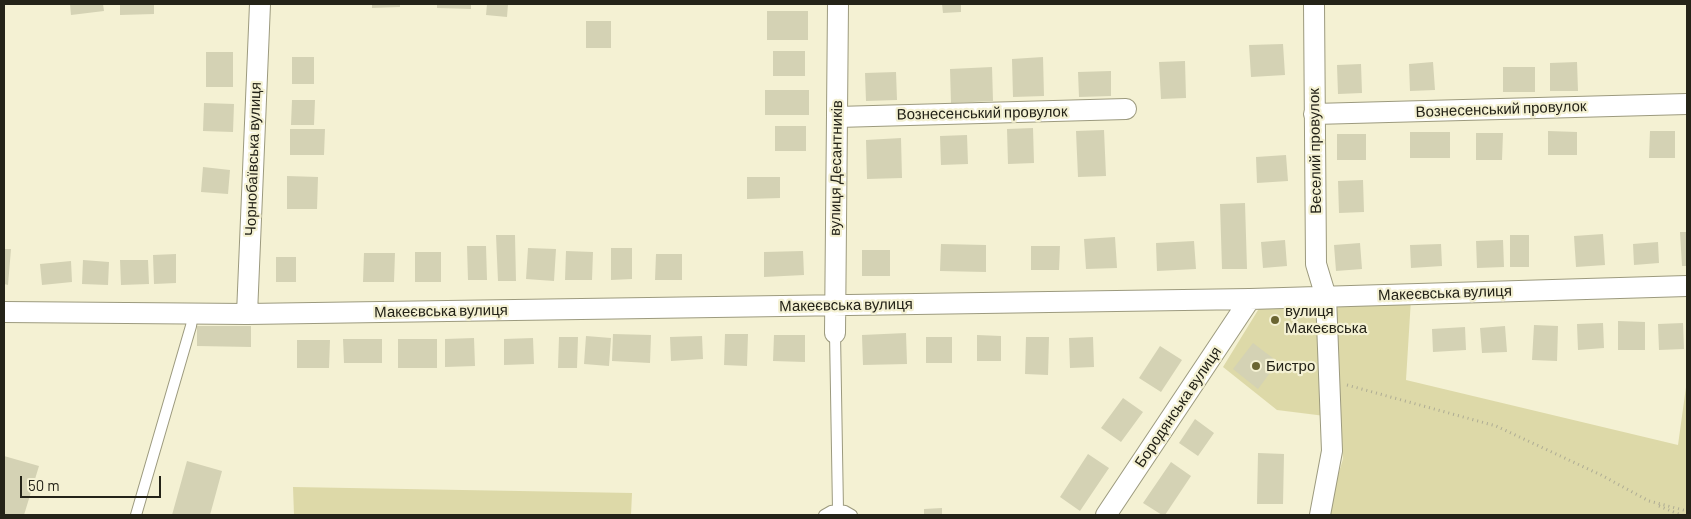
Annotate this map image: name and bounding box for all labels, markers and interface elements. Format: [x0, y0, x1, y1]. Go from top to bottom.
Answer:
street label: Чорнобаївська вулиця [241, 82, 265, 236]
street label: Веселий провулок [1305, 88, 1325, 214]
street label: Вознесенський провулок [1415, 97, 1587, 121]
street label: вулиця Десантників [826, 100, 846, 236]
street label: Вознесенський провулок [896, 103, 1068, 123]
street label: Макеєвська вулиця [1378, 282, 1512, 304]
street label: Макеєвська вулиця [779, 295, 913, 315]
street label: Макеєвська вулиця [374, 301, 508, 321]
place label: вулиця Макеєвська [1285, 302, 1367, 337]
marker: вулиця Макеєвська [1269, 314, 1281, 326]
street label: Бородянська вулиця [1131, 343, 1225, 471]
place label: Бистро [1266, 357, 1315, 375]
marker: Бистро [1250, 360, 1262, 372]
scale bar [22, 466, 164, 498]
text: 50 m [28, 476, 60, 494]

